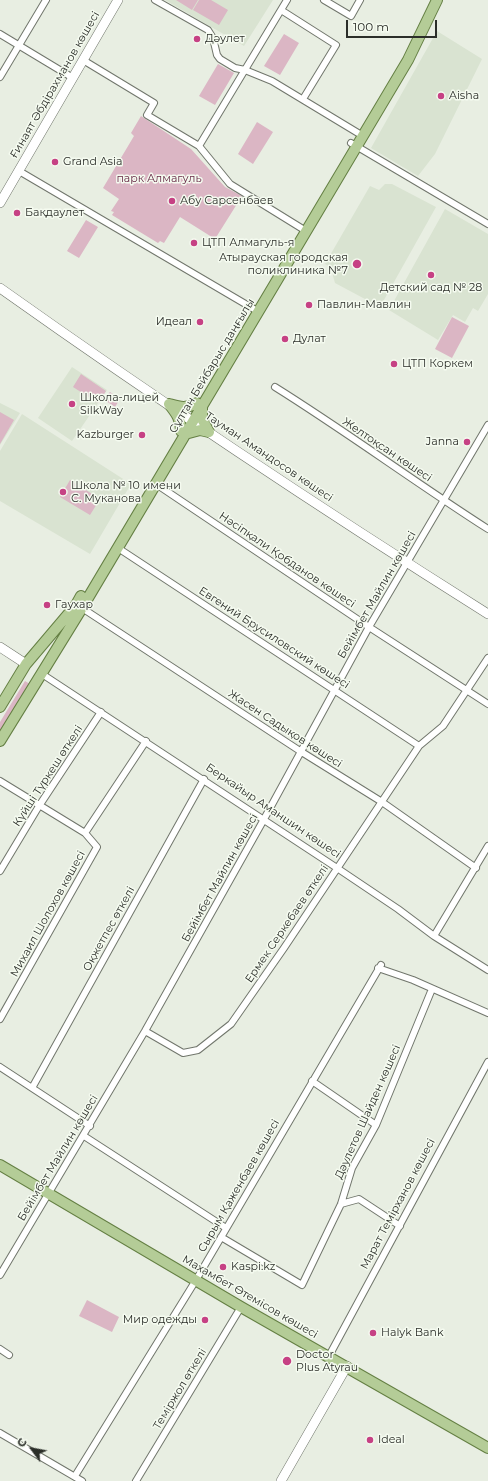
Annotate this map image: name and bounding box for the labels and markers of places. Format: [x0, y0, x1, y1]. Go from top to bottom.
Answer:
place label: Дәулет [205, 32, 245, 46]
marker: Дәулет [192, 34, 202, 44]
place label: Aisha [449, 89, 479, 103]
marker: Aisha [436, 91, 446, 101]
place label: Grand Asia [63, 155, 122, 169]
marker: Grand Asia [50, 157, 60, 167]
place label: Абу Сарсенбаев [180, 194, 273, 208]
marker: Абу Сарсенбаев [167, 196, 177, 206]
place label: Бақдаулет [25, 206, 84, 220]
marker: Бақдаулет [12, 208, 22, 218]
place label: ЦТП Алмагуль-я [202, 236, 294, 250]
marker: ЦТП Алмагуль-я [189, 238, 199, 248]
place label: Атырауская городская поликлиника №7 [219, 251, 348, 277]
marker: Атырауская городская поликлиника №7 [351, 258, 363, 270]
marker: Детский сад № 28 [426, 270, 436, 280]
place label: Детский сад № 28 [380, 281, 482, 295]
place label: Павлин-Мавлин [317, 298, 411, 312]
marker: Павлин-Мавлин [304, 300, 314, 310]
place label: Идеал [156, 315, 192, 329]
marker: Идеал [195, 317, 205, 327]
place label: Дулат [293, 332, 326, 346]
marker: Дулат [280, 334, 290, 344]
place label: ЦТП Коркем [402, 357, 473, 371]
marker: ЦТП Коркем [389, 359, 399, 369]
place label: Школа-лицей SilkWay [80, 391, 159, 417]
marker: Школа-лицей SilkWay [67, 399, 77, 409]
place label: Kazburger [77, 428, 134, 442]
marker: Kazburger [137, 430, 147, 440]
place label: Janna [426, 435, 459, 449]
marker: Janna [462, 437, 472, 447]
place label: Школа № 10 имени С. Муканова [71, 479, 181, 505]
marker: Школа № 10 имени С. Муканова [58, 487, 68, 497]
place label: Гаухар [55, 598, 93, 612]
marker: Гаухар [42, 600, 52, 610]
place label: Kaspi.kz [231, 1260, 275, 1274]
marker: Kaspi.kz [218, 1262, 228, 1272]
place label: Мир одежды [123, 1313, 197, 1327]
marker: Мир одежды [200, 1315, 210, 1325]
place label: Halyk Bank [381, 1326, 444, 1340]
marker: Halyk Bank [368, 1328, 378, 1338]
place label: Doctor Plus Atyrau [296, 1348, 358, 1374]
marker: Doctor Plus Atyrau [281, 1355, 293, 1367]
place label: Ideal [378, 1433, 405, 1447]
marker: Ideal [365, 1435, 375, 1445]

